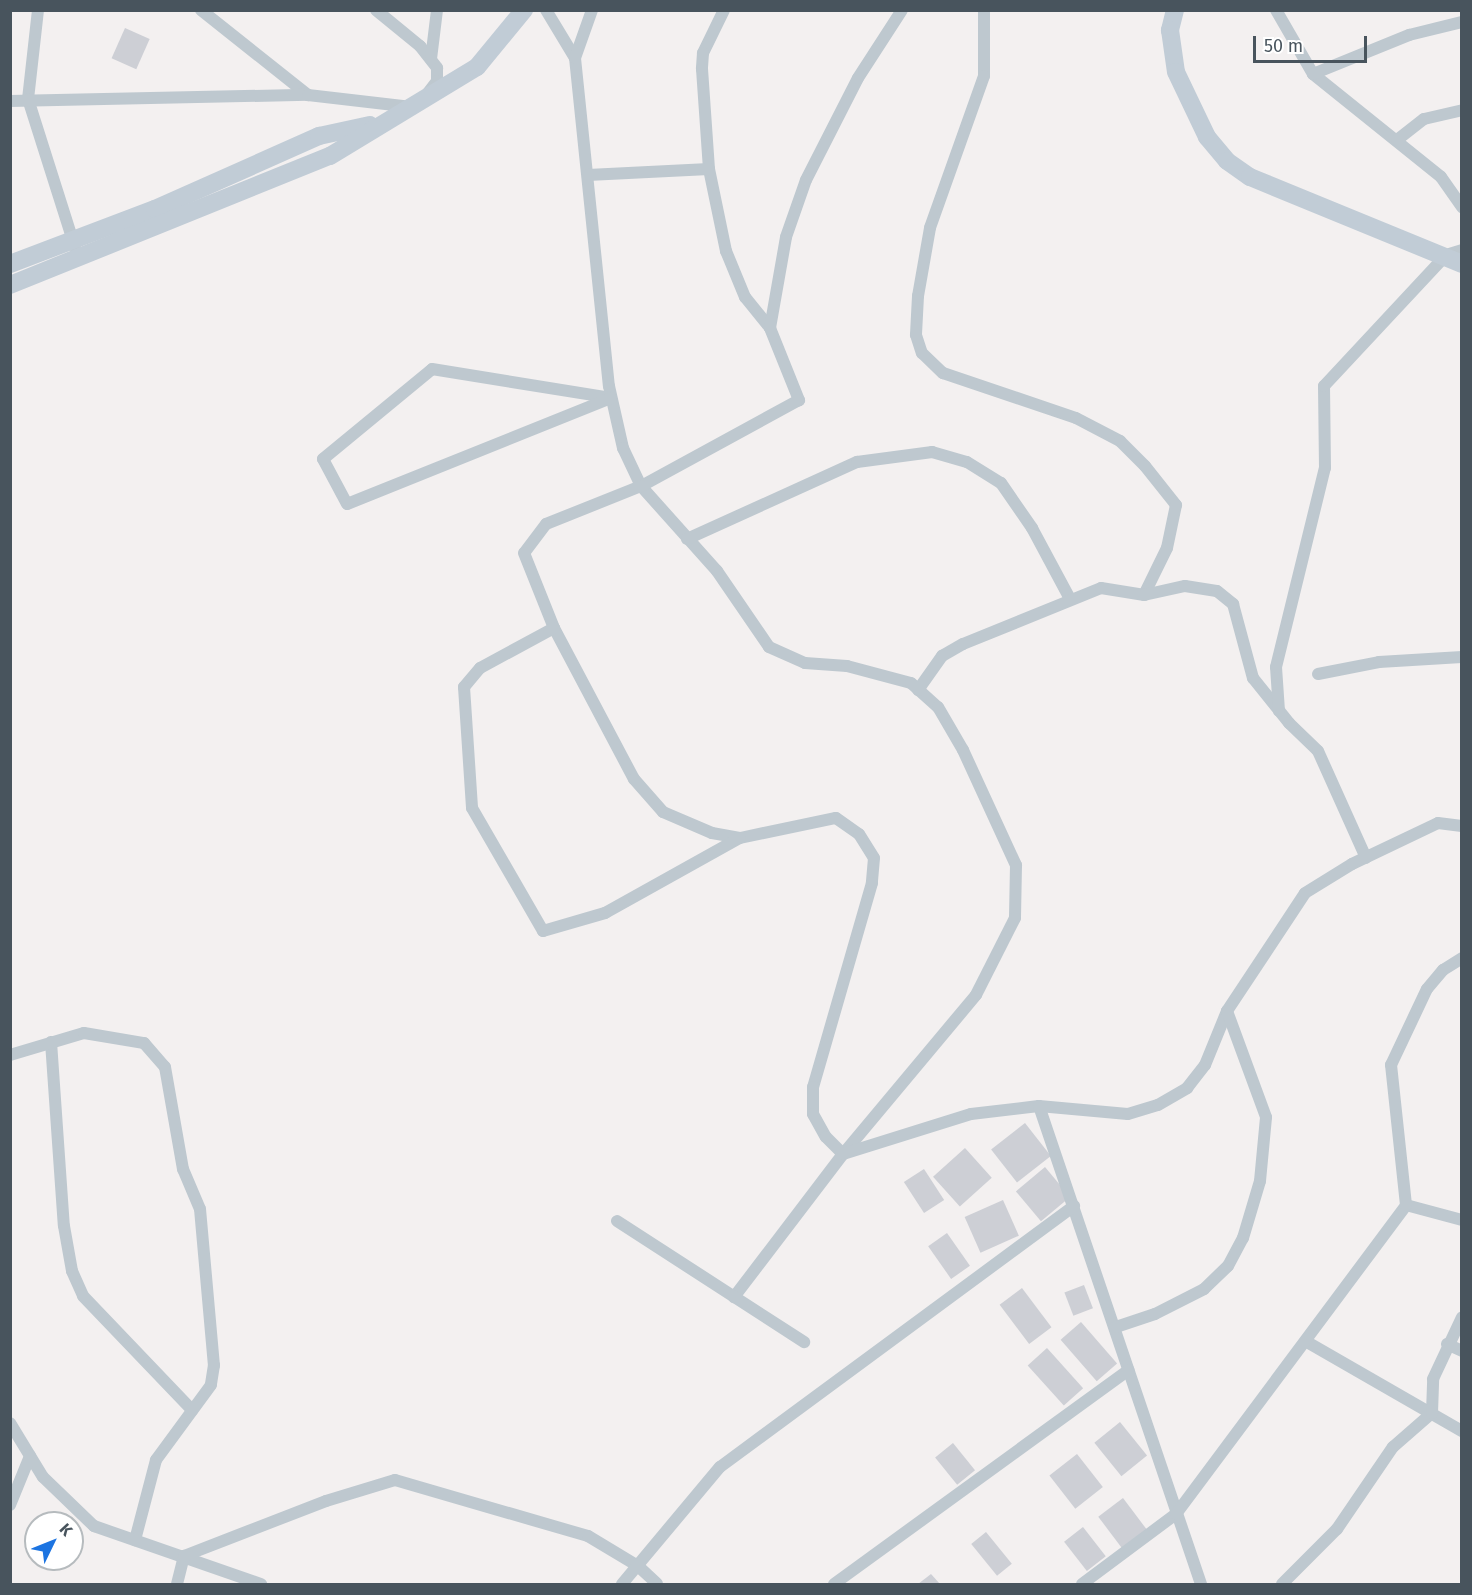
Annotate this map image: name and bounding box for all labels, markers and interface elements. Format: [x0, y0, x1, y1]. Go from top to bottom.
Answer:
scale bar [1256, 24, 1370, 62]
text: 50 m [1264, 35, 1303, 57]
north arrow [24, 1511, 84, 1571]
text: K [56, 1520, 76, 1540]

